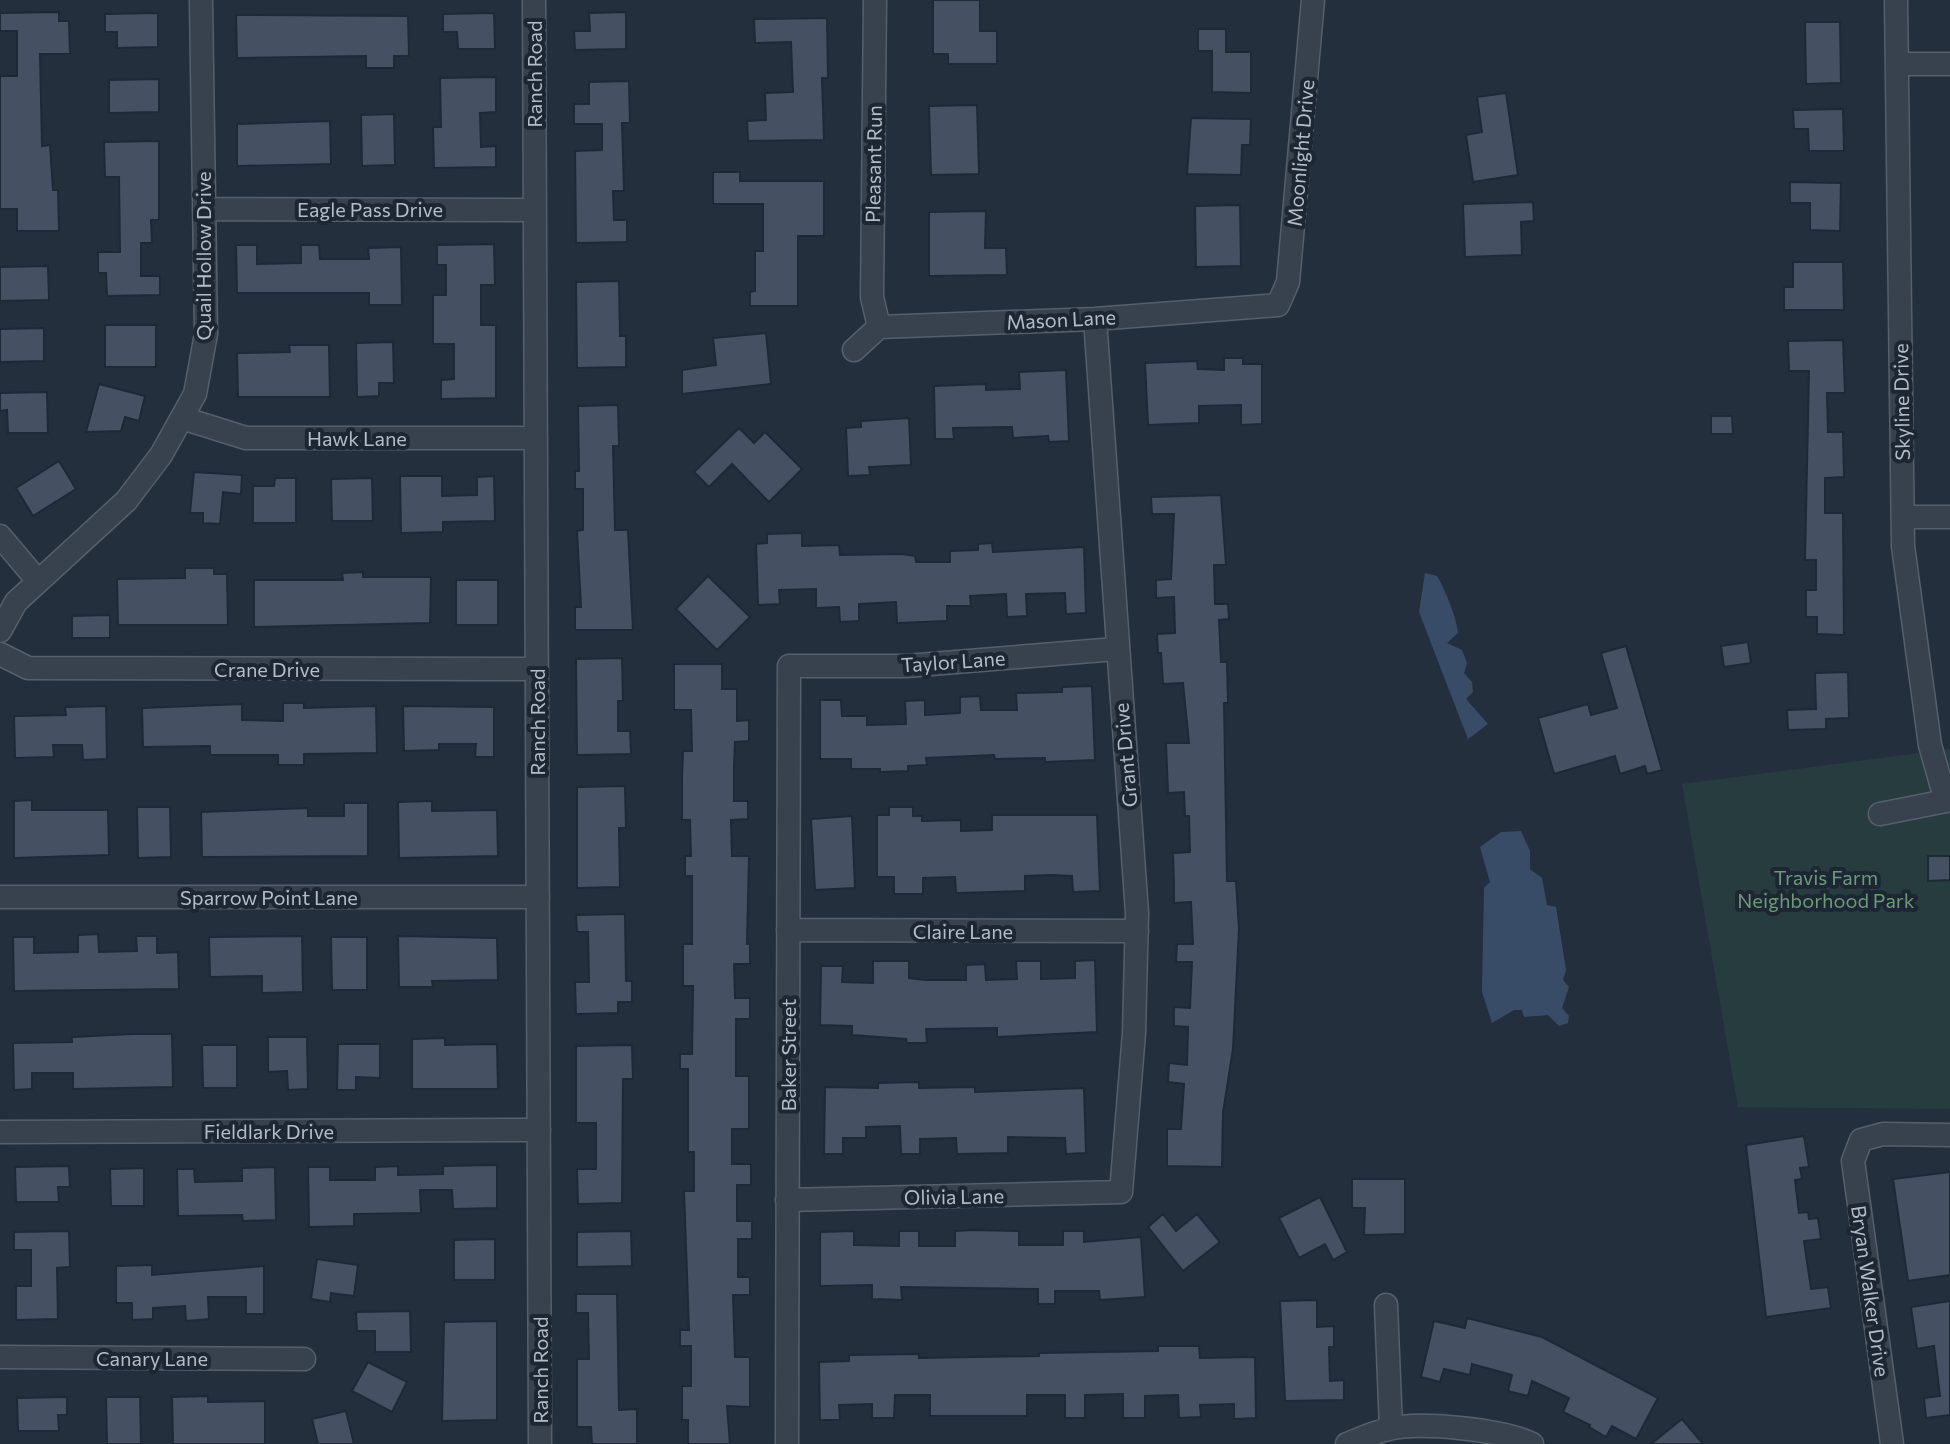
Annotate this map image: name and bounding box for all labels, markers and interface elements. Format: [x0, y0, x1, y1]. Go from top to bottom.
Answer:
street label: Ranch Road [522, 20, 546, 128]
street label: Moonlight Drive [1282, 79, 1318, 227]
street label: Pleasant Run [860, 105, 886, 223]
street label: Quail Hollow Drive [191, 172, 215, 340]
street label: Eagle Pass Drive [297, 197, 443, 221]
street label: Mason Lane [1006, 304, 1116, 334]
street label: Skyline Drive [1888, 343, 1914, 461]
street label: Hawk Lane [307, 426, 407, 450]
street label: Taylor Lane [900, 645, 1006, 677]
street label: Crane Drive [214, 657, 320, 681]
street label: Ranch Road [525, 668, 549, 776]
street label: Grant Drive [1108, 702, 1142, 808]
park label: Travis Farm Neighborhood Park [1737, 865, 1915, 912]
street label: Sparrow Point Lane [180, 885, 358, 909]
street label: Claire Lane [913, 919, 1013, 943]
street label: Baker Street [776, 999, 800, 1111]
street label: Fieldlark Drive [204, 1119, 334, 1143]
street label: Olivia Lane [904, 1183, 1004, 1209]
street label: Bryan Walker Drive [1847, 1204, 1895, 1378]
street label: Ranch Road [528, 1316, 552, 1424]
street label: Canary Lane [96, 1346, 208, 1370]

